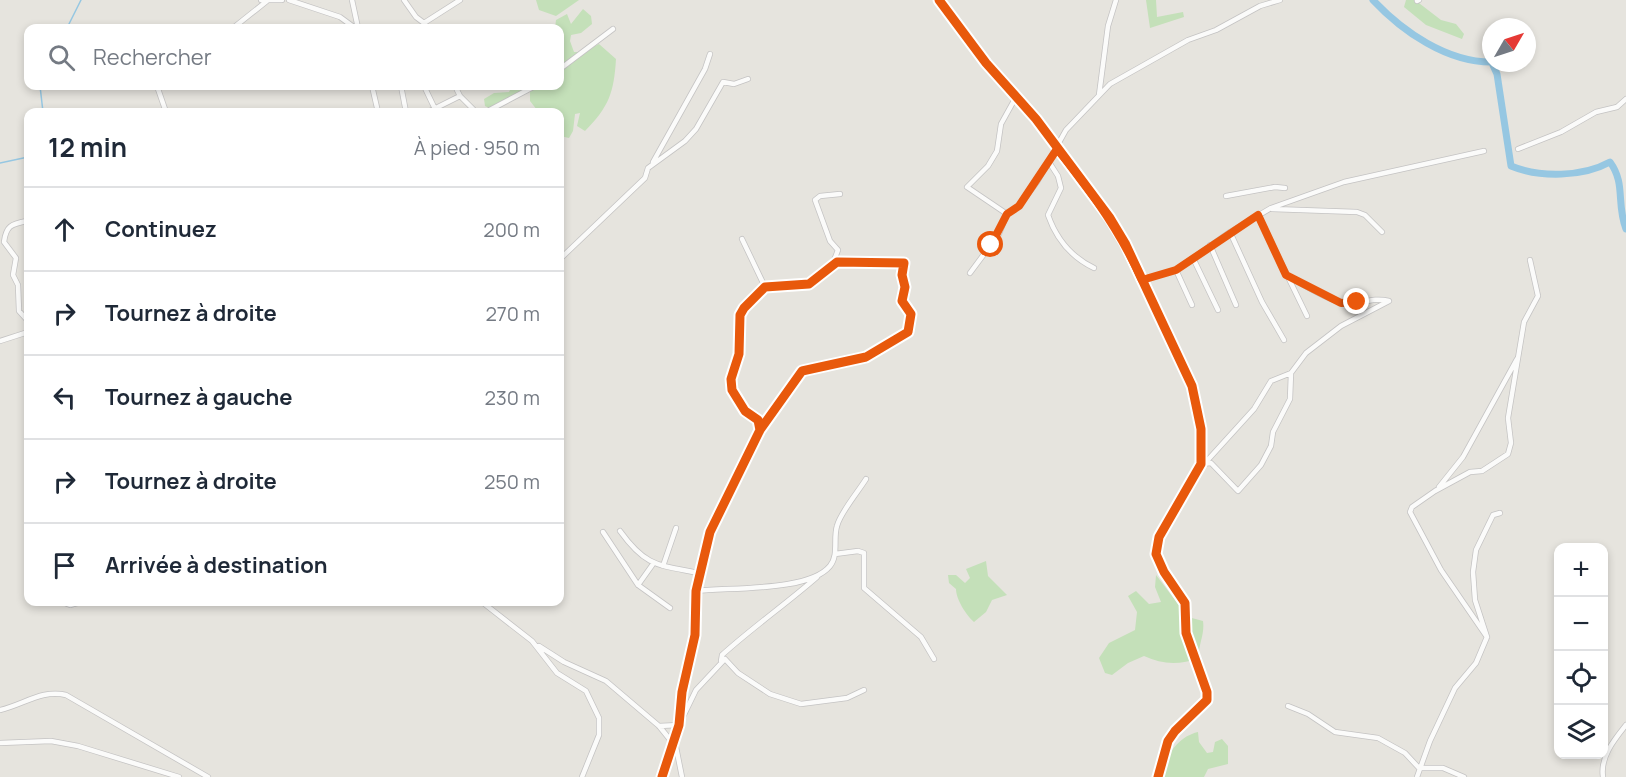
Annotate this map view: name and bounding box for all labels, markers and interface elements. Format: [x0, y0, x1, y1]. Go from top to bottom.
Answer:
north arrow [1482, 18, 1536, 72]
search box [24, 24, 564, 90]
icon: search [45, 41, 78, 74]
text: Rechercher [93, 42, 212, 72]
text: 12 min [48, 129, 127, 165]
text: À pied · 950 m [414, 134, 540, 161]
icon: ahead [48, 213, 81, 246]
text: Continuez [105, 214, 217, 244]
text: 200 m [483, 216, 540, 243]
route start [977, 231, 1003, 257]
route end [1343, 288, 1369, 314]
icon: right [48, 297, 81, 330]
text: Tournez à droite [105, 298, 277, 328]
text: 270 m [485, 300, 540, 327]
icon: left [48, 381, 81, 414]
text: Tournez à gauche [105, 382, 292, 412]
text: 230 m [484, 384, 540, 411]
icon: right [48, 465, 81, 498]
text: Tournez à droite [105, 466, 277, 496]
text: 250 m [484, 468, 540, 495]
map controls [1554, 543, 1608, 759]
button: + [1554, 543, 1608, 597]
icon: arrive [48, 549, 81, 582]
text: Arrivée à destination [105, 550, 328, 580]
button: − [1554, 597, 1608, 651]
button: locate [1554, 651, 1608, 705]
button: layers [1554, 705, 1608, 759]

